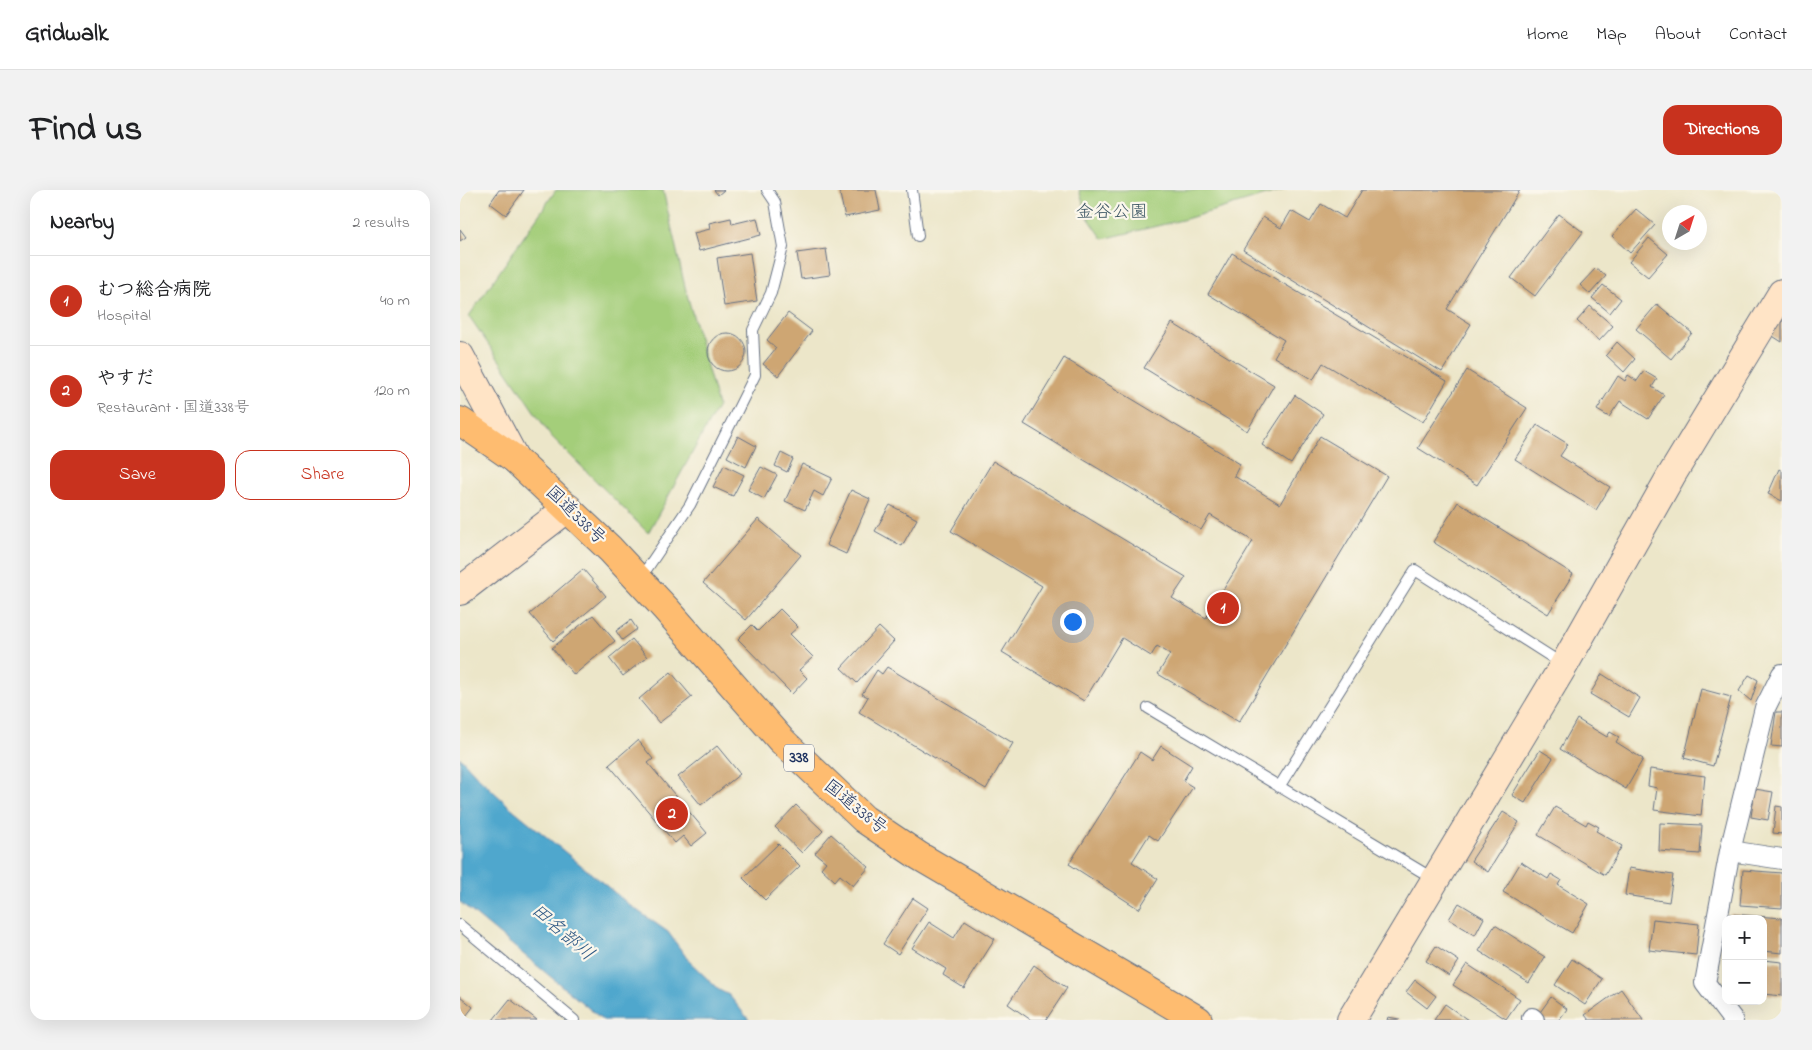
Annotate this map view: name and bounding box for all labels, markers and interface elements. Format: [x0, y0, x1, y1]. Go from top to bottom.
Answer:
text: Gridwalk [25, 17, 109, 52]
text: Home [1527, 22, 1568, 48]
text: Map [1596, 22, 1627, 48]
text: About [1655, 22, 1701, 48]
text: Contact [1729, 22, 1787, 48]
text: Find us [30, 105, 142, 156]
button: Directions [1663, 105, 1782, 155]
park label: 金谷公園 [1076, 200, 1148, 226]
north arrow [1662, 205, 1707, 250]
text: Nearby [50, 208, 114, 238]
text: 2 results [352, 211, 410, 235]
text: むつ総合病院 [97, 277, 211, 304]
text: 1 [63, 289, 69, 313]
text: 40 m [380, 289, 410, 313]
text: Hospital [97, 304, 151, 328]
text: やすだ [97, 366, 154, 393]
text: 2 [62, 379, 70, 403]
text: 120 m [374, 379, 410, 403]
text: Restaurant · 国道338号 [97, 396, 250, 420]
button: Save [50, 450, 225, 500]
button: Share [235, 450, 410, 500]
street label: 国道338号 [539, 480, 611, 552]
pin: 1 [1207, 589, 1239, 627]
your location [1060, 609, 1086, 635]
road number: 338 [784, 744, 814, 772]
street label: 国道338号 [817, 774, 893, 842]
pin: 2 [656, 795, 688, 833]
water label: 田名部川 [524, 898, 600, 968]
map controls [1722, 915, 1767, 1005]
button: + [1722, 915, 1767, 960]
button: − [1722, 960, 1767, 1005]

